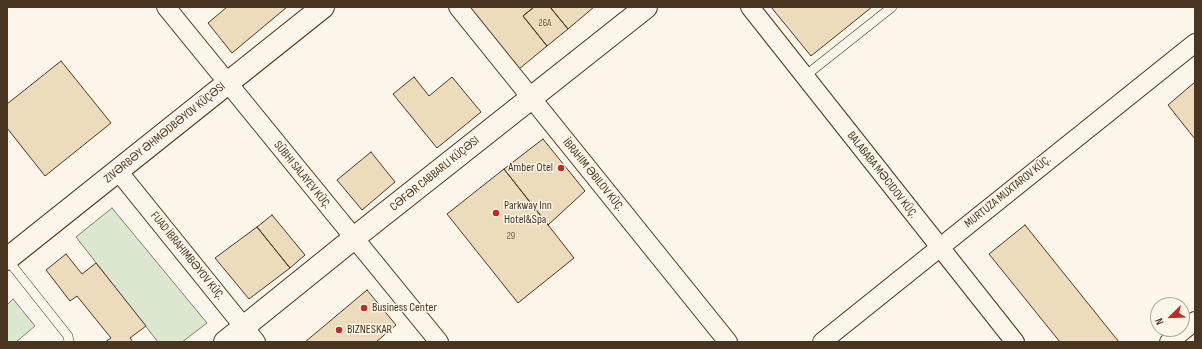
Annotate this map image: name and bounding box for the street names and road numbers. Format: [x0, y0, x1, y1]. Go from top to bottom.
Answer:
street label: ZIVƏRBƏY ƏHMƏDBƏYOV KÜÇƏSI [101, 80, 229, 186]
street label: BALABABA MƏCIDOV KÜÇ. [844, 129, 920, 221]
street label: CƏFƏR CABBARLI KÜÇƏSI [387, 133, 483, 215]
street label: İBRAHIM ƏBILOV KÜÇ. [559, 136, 627, 214]
street label: SÜBHI SALAYEV KÜÇ. [270, 138, 334, 212]
street label: MURTUZA MUXTAROV KÜÇ. [962, 153, 1054, 231]
street label: FUAD İBRAHIMBƏYOV KÜÇ. [147, 209, 227, 303]

